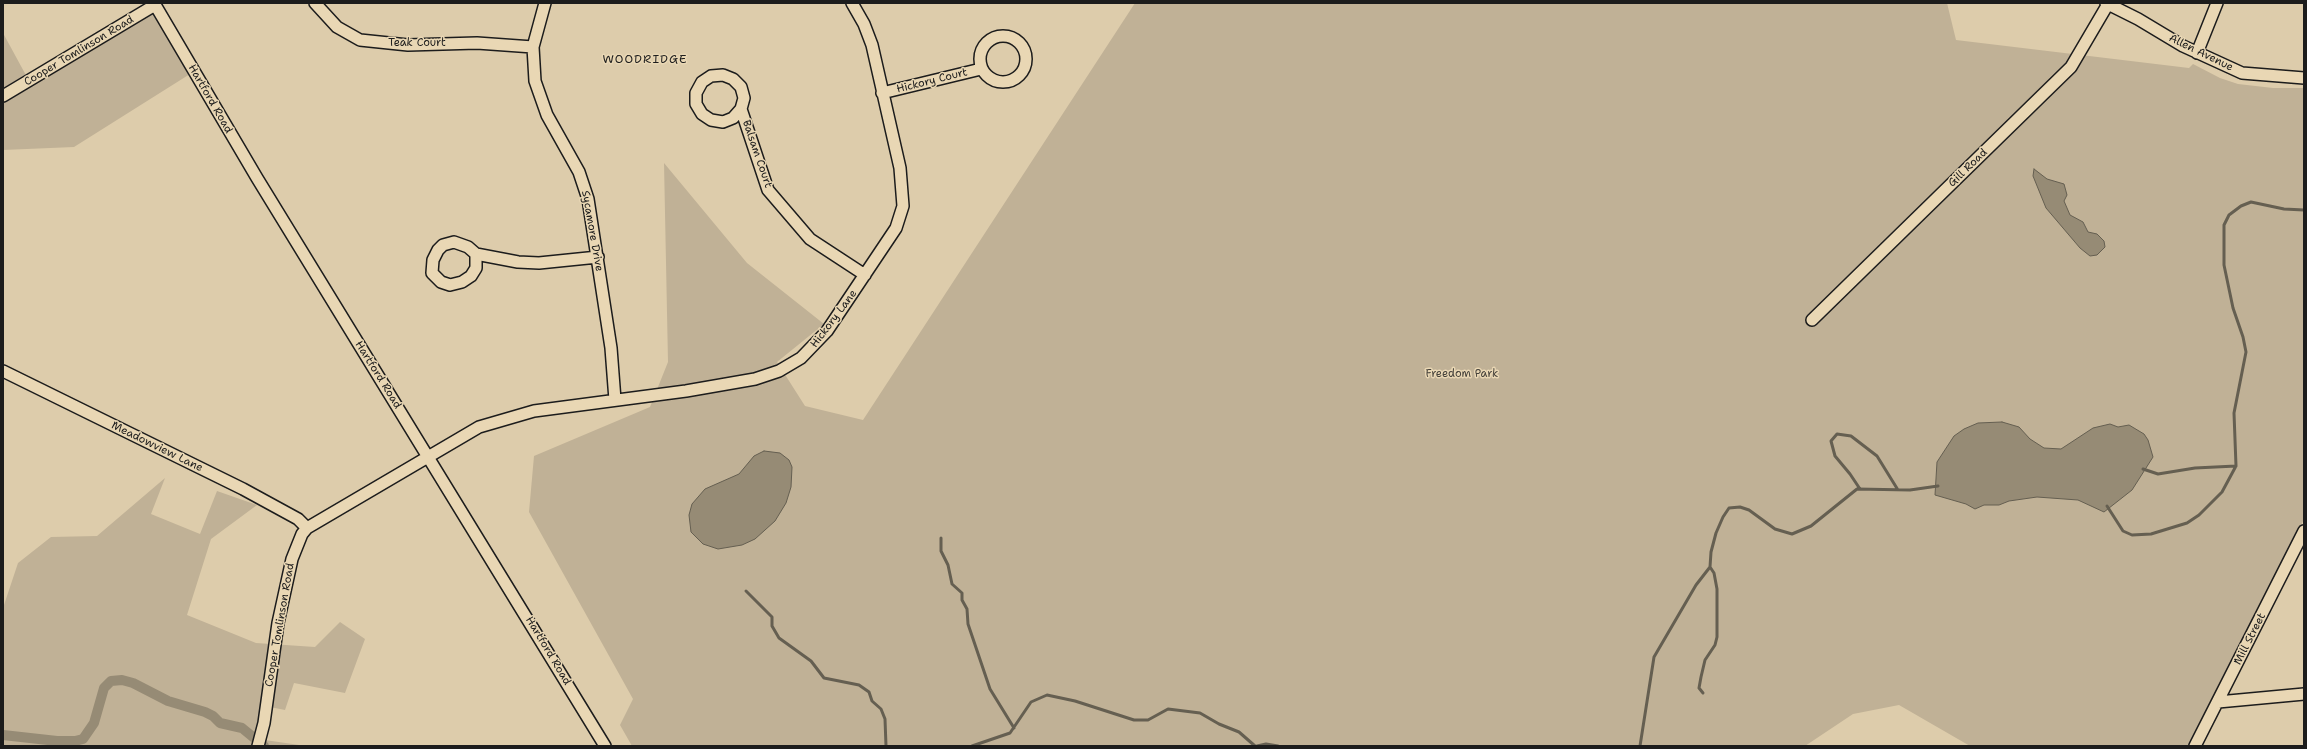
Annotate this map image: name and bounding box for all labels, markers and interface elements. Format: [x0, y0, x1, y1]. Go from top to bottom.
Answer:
street label: Cooper Tomlinson Road [22, 13, 136, 89]
street label: Allen Avenue [2167, 32, 2235, 74]
street label: Teak Court [388, 36, 446, 50]
district label: WOODRIDGE [602, 53, 688, 67]
street label: Hartford Road [185, 62, 235, 136]
street label: Hickory Court [895, 66, 969, 96]
street label: Balsam Court [739, 118, 775, 190]
street label: Gill Road [1946, 146, 1990, 190]
street label: Sycamore Drive [578, 190, 606, 272]
street label: Hickory Lane [808, 287, 860, 351]
street label: Hartford Road [352, 339, 404, 411]
park label: Freedom Park [1426, 367, 1498, 381]
street label: Meadowview Lane [109, 419, 205, 475]
street label: Cooper Tomlinson Road [263, 562, 297, 688]
street label: Mill Street [2231, 611, 2269, 667]
street label: Hartford Road [522, 614, 574, 688]

